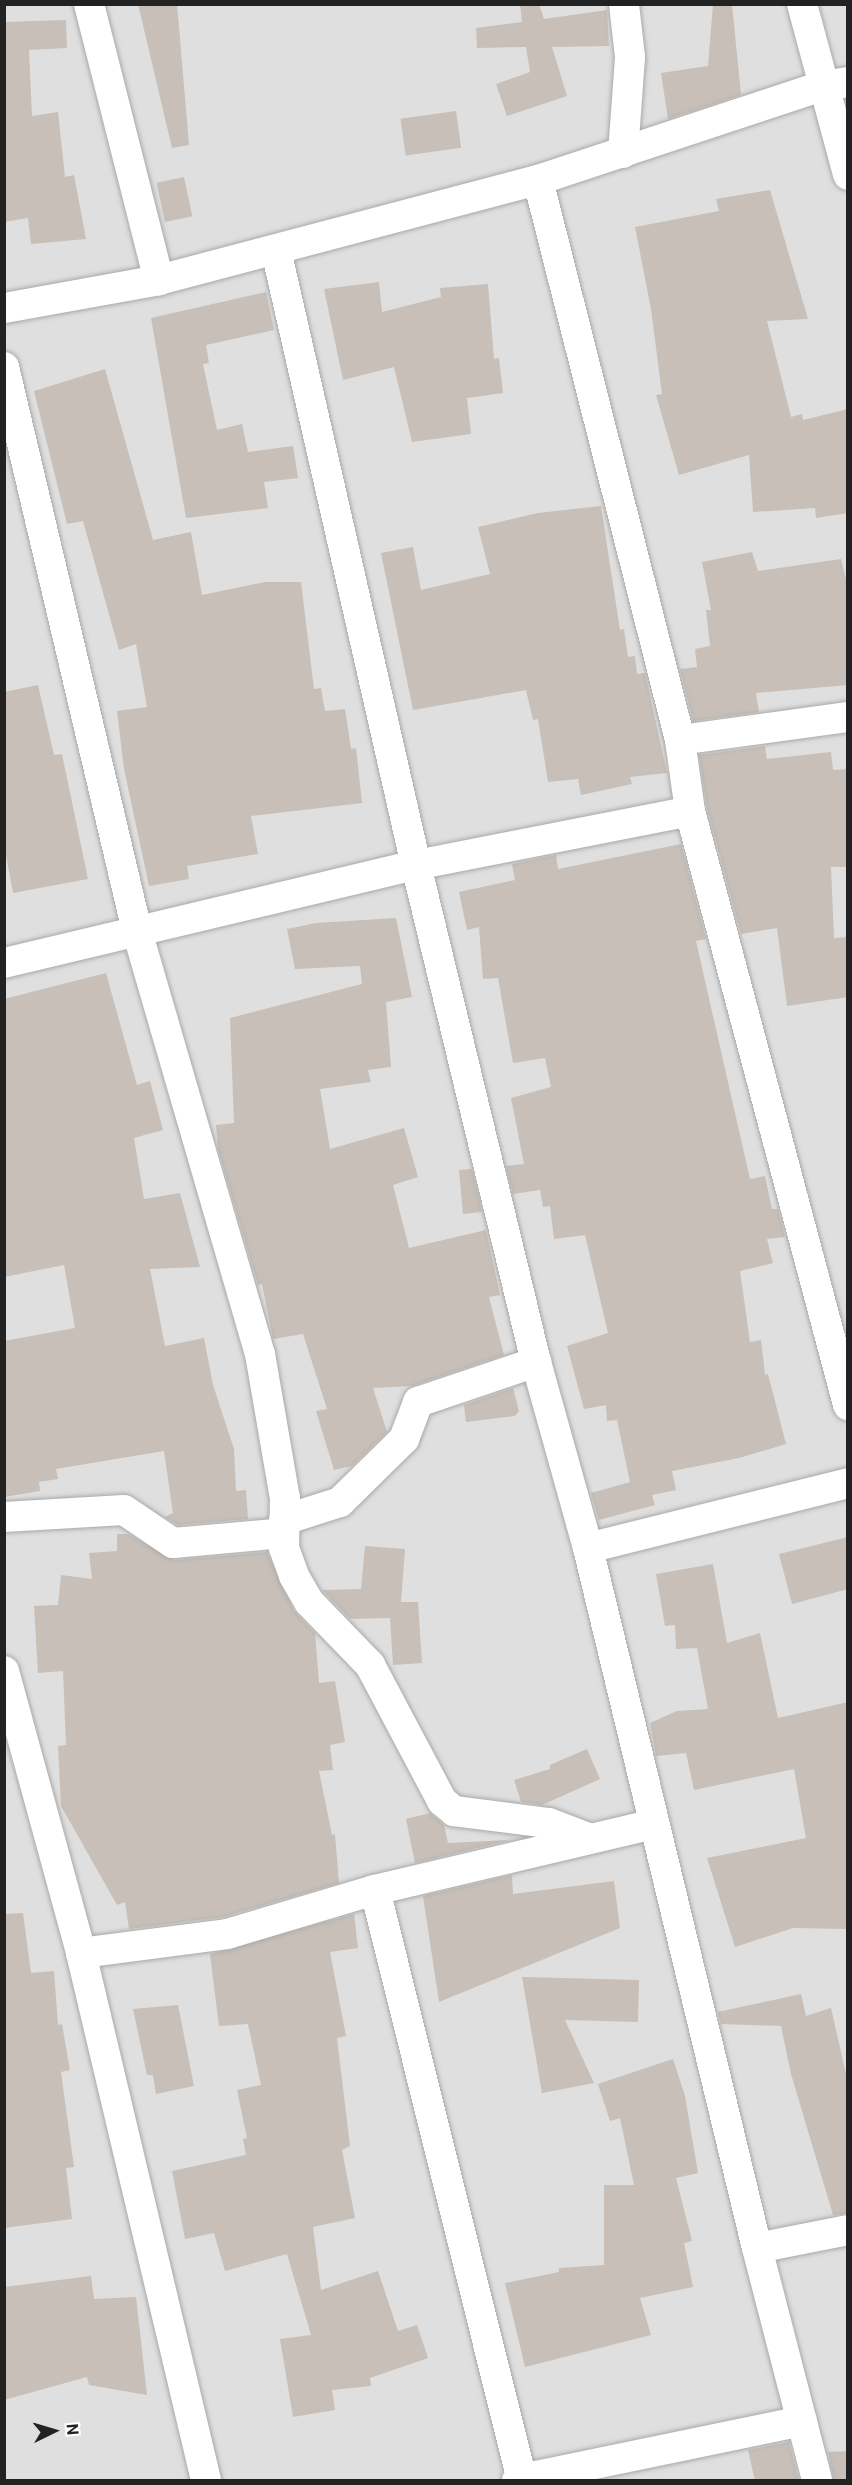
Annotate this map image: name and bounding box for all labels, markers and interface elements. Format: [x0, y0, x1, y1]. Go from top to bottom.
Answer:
north arrow [24, 2401, 84, 2461]
text: N [62, 2423, 82, 2436]

